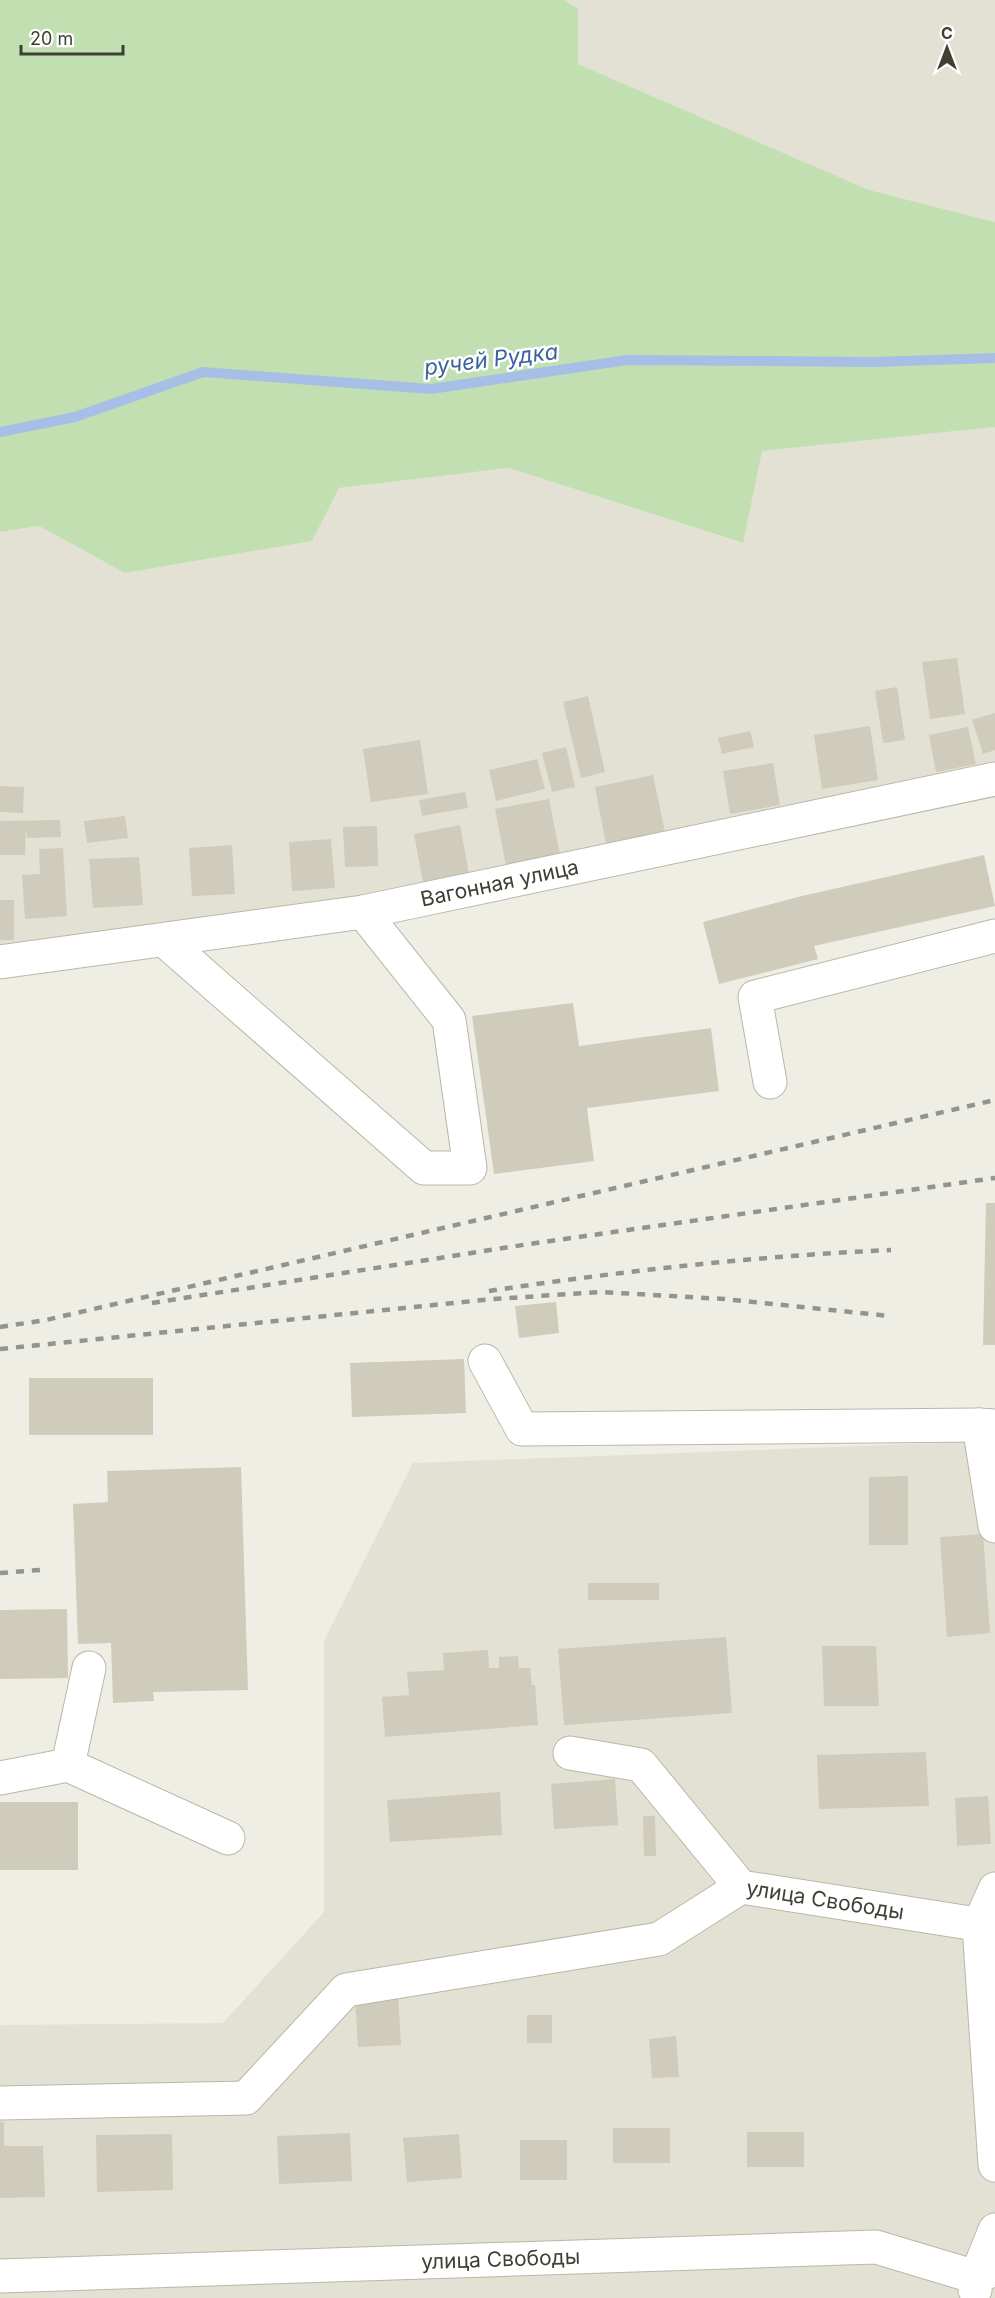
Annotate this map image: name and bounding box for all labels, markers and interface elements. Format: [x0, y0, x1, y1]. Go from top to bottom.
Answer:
scale bar [21, 18, 123, 56]
north arrow [917, 18, 977, 78]
text: С [941, 23, 953, 43]
text: 20 m [30, 28, 73, 49]
water label: ручей Рудка [422, 338, 559, 380]
street label: Вагонная улица [418, 854, 581, 912]
street label: улица Свободы [745, 1875, 906, 1924]
street label: улица Свободы [421, 2244, 581, 2274]

